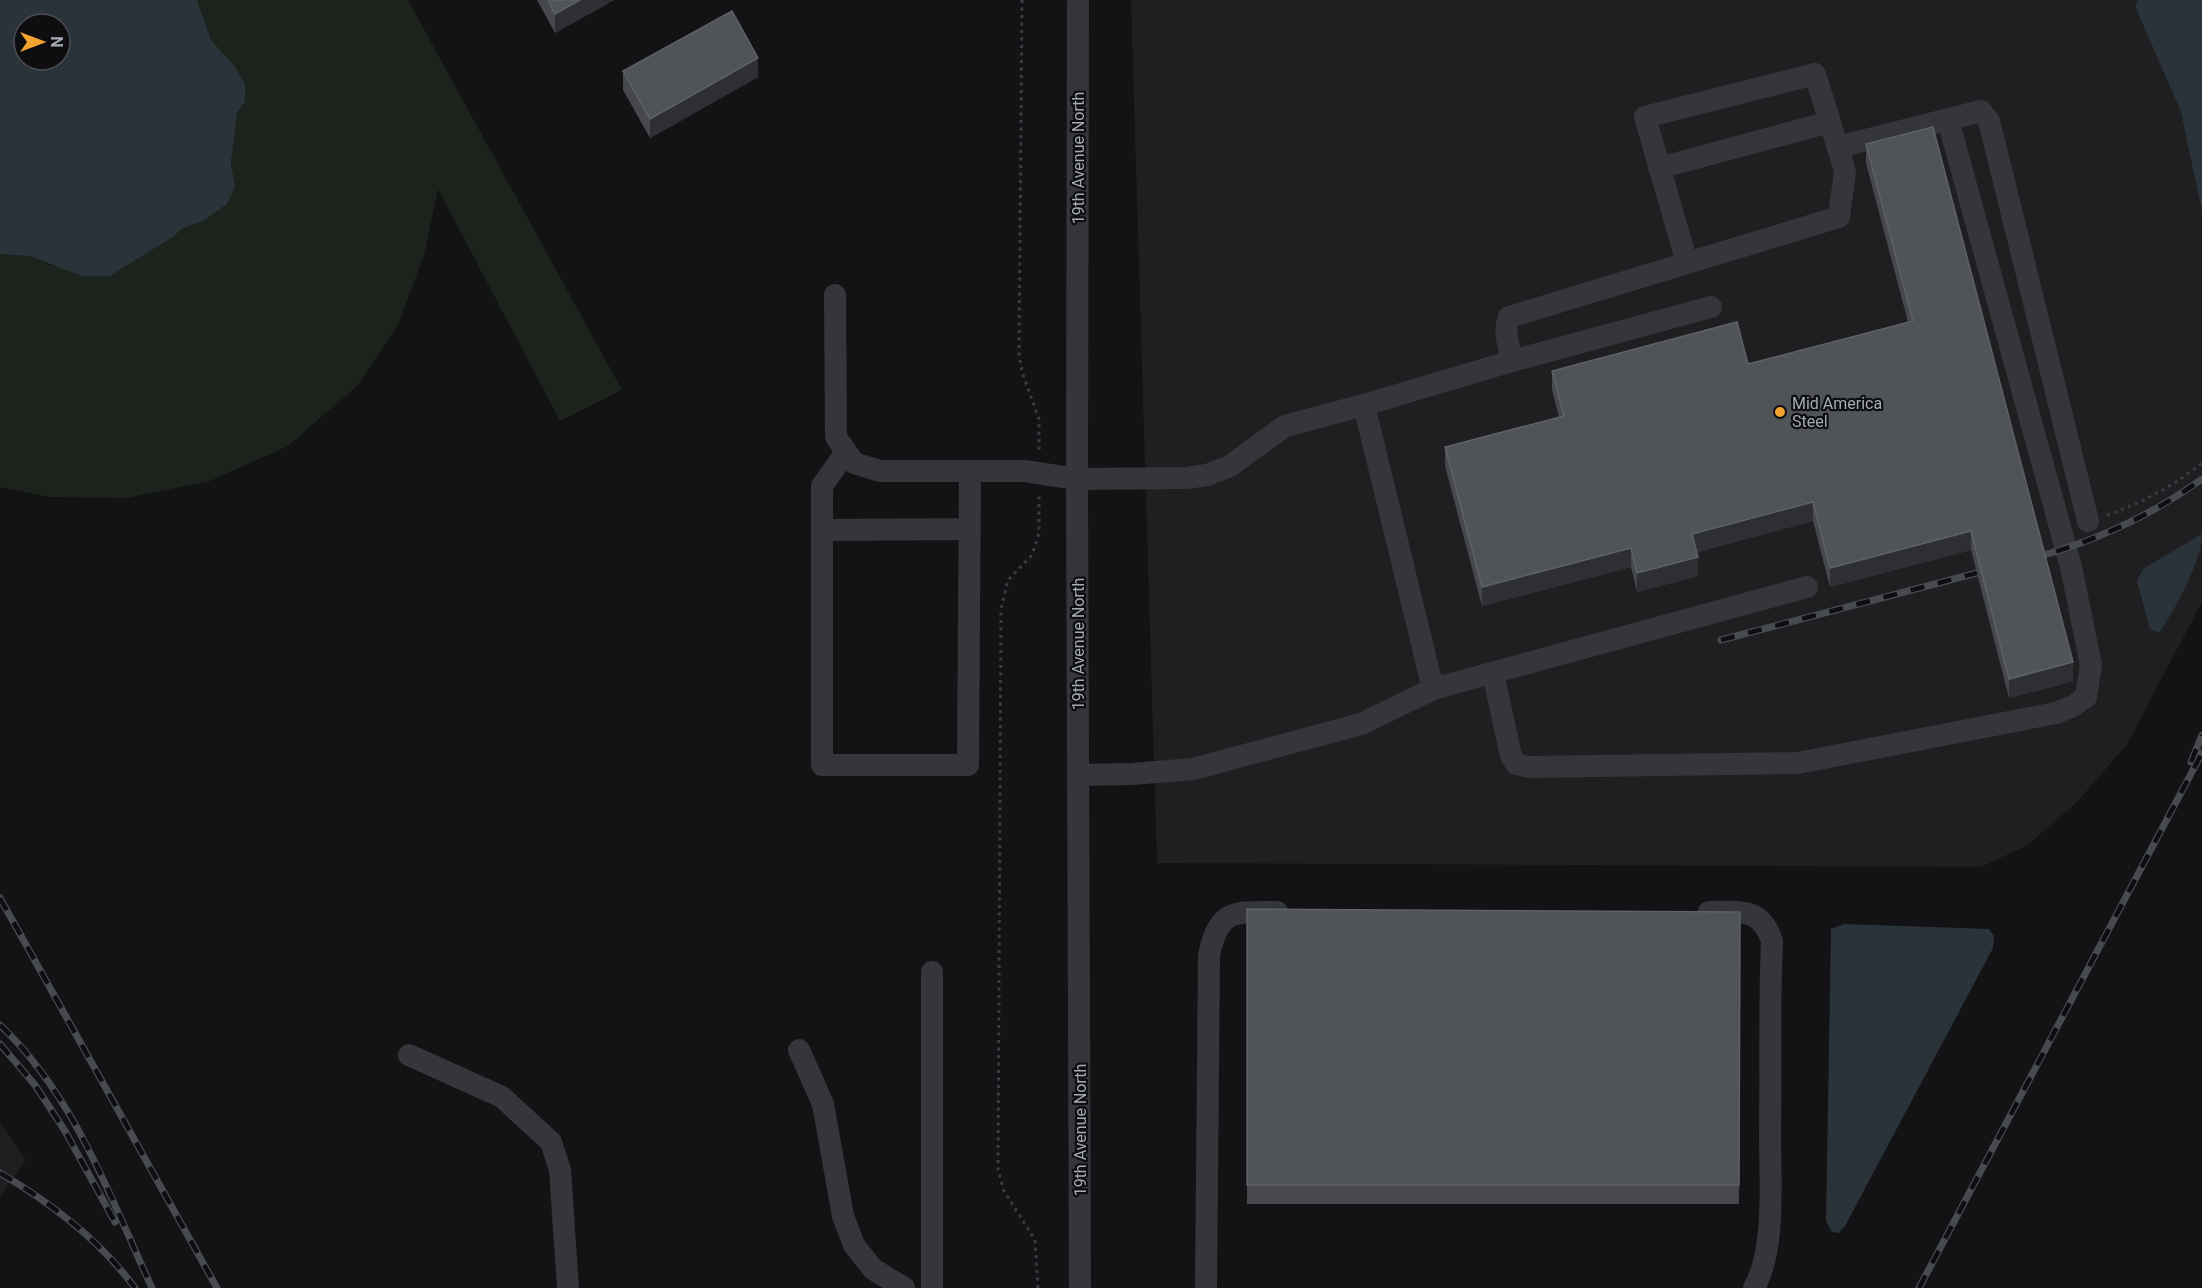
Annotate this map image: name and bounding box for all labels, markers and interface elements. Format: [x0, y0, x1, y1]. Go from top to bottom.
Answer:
north arrow [12, 12, 72, 72]
text: N [47, 36, 66, 48]
street label: 19th Avenue North [1069, 92, 1088, 224]
place label: Mid America Steel [1792, 394, 1882, 431]
marker: Mid America Steel [1773, 405, 1787, 419]
street label: 19th Avenue North [1069, 578, 1088, 710]
street label: 19th Avenue North [1071, 1064, 1090, 1196]

